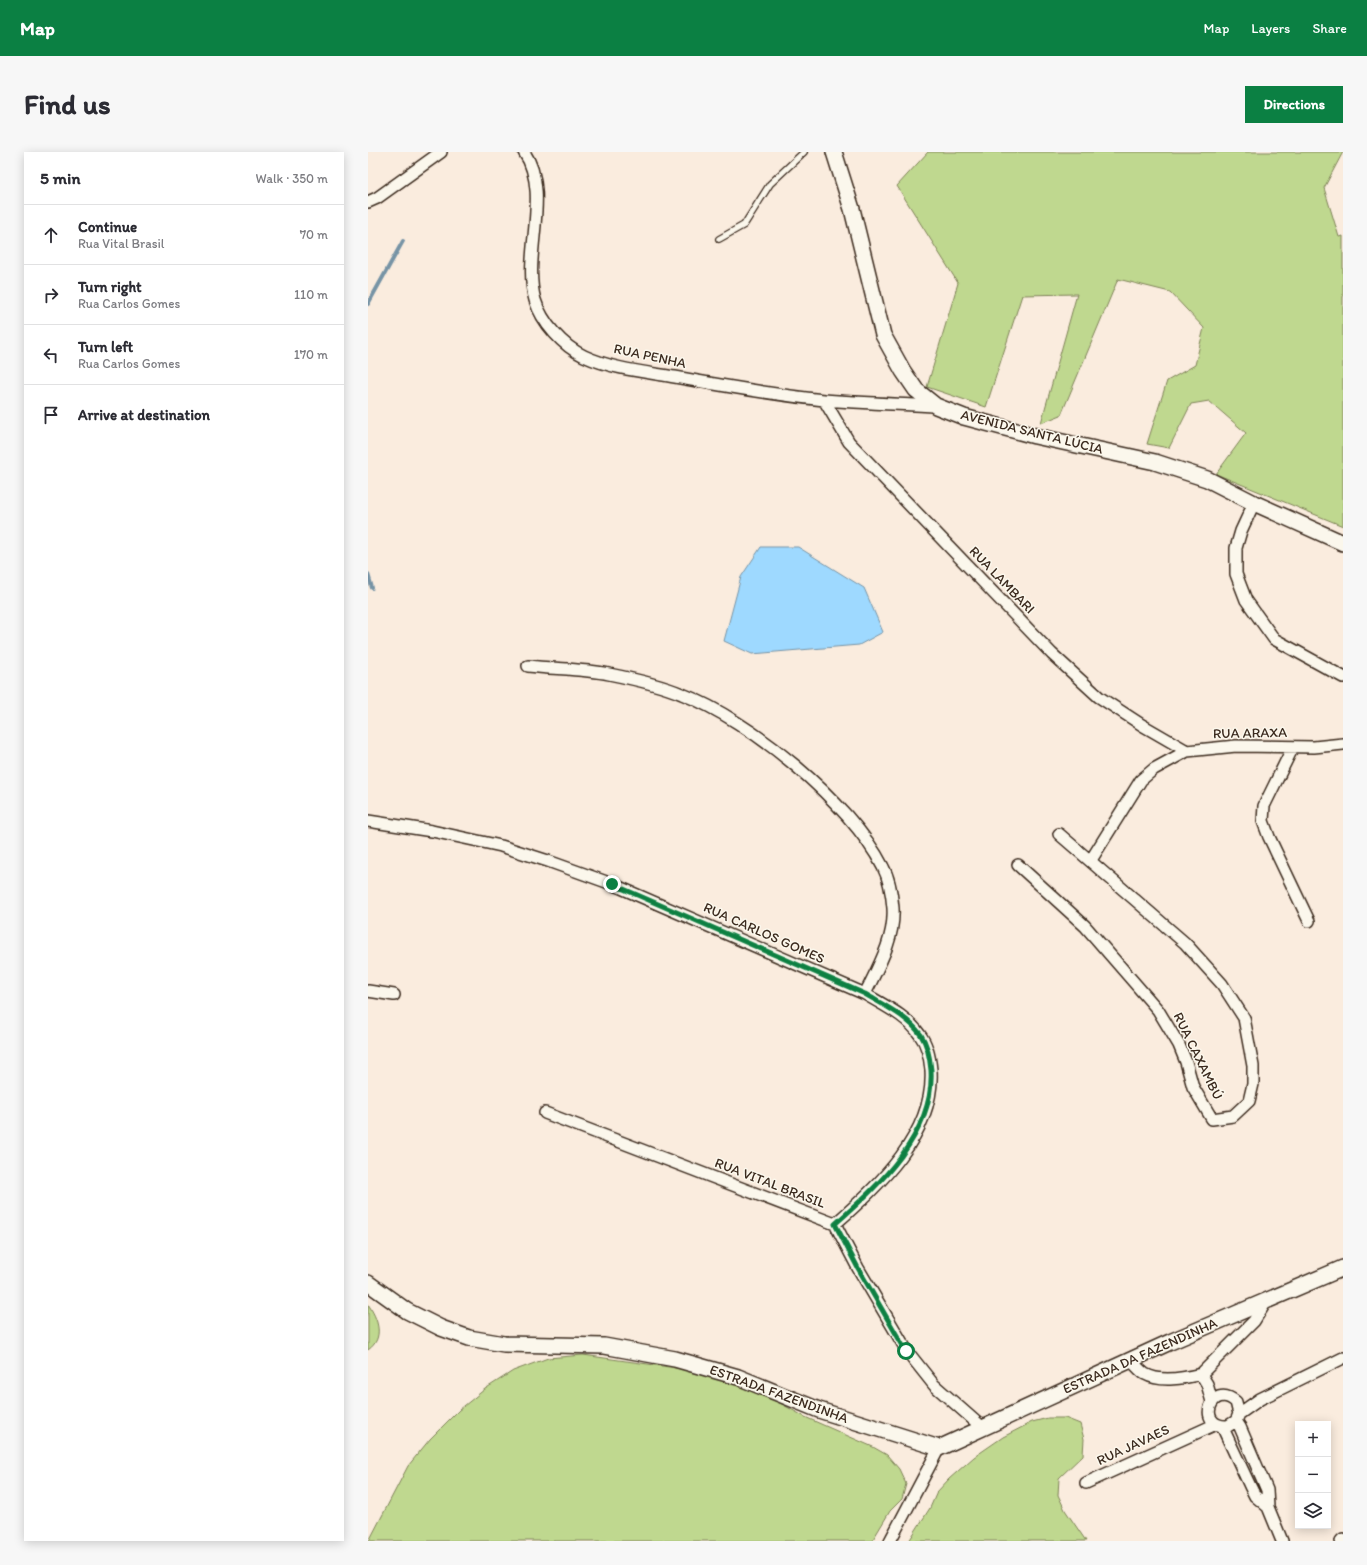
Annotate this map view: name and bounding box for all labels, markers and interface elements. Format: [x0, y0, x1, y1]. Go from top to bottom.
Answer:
text: Map [20, 17, 55, 40]
text: Map [1204, 20, 1229, 37]
text: Layers [1251, 20, 1290, 37]
text: Share [1312, 20, 1347, 37]
button: Directions [1245, 86, 1343, 123]
text: Find us [24, 87, 111, 121]
text: 5 min [40, 168, 80, 188]
text: Walk · 350 m [256, 171, 328, 186]
text: Continue [78, 218, 137, 236]
icon: ahead [40, 224, 62, 246]
text: 70 m [300, 227, 328, 242]
text: Rua Vital Brasil [78, 236, 164, 251]
text: Turn right [78, 278, 142, 296]
icon: right [40, 284, 62, 306]
text: 110 m [294, 287, 328, 302]
text: Rua Carlos Gomes [78, 296, 180, 311]
text: Turn left [78, 338, 133, 356]
street label: RUA PENHA [612, 340, 688, 372]
icon: left [40, 344, 62, 366]
text: 170 m [294, 347, 328, 362]
text: Rua Carlos Gomes [78, 356, 180, 371]
icon: arrive [40, 404, 62, 426]
text: Arrive at destination [78, 406, 210, 424]
street label: AVENIDA SANTA LÚCIA [959, 406, 1105, 458]
street label: RUA LAMBARI [966, 543, 1038, 617]
street label: RUA ARAXA [1213, 724, 1287, 742]
route end [603, 875, 621, 893]
street label: RUA CARLOS GOMES [701, 899, 827, 967]
street label: RUA CAXAMBÚ [1170, 1010, 1226, 1102]
street label: RUA VITAL BRASIL [712, 1154, 828, 1212]
street label: ESTRADA DA FAZENDINHA [1060, 1314, 1220, 1398]
route start [897, 1342, 915, 1360]
street label: ESTRADA FAZENDINHA [707, 1361, 851, 1427]
street label: RUA JAVAES [1094, 1421, 1172, 1469]
map controls [1295, 1421, 1331, 1529]
button: + [1295, 1421, 1331, 1457]
button: − [1295, 1457, 1331, 1493]
button: layers [1295, 1493, 1331, 1529]

